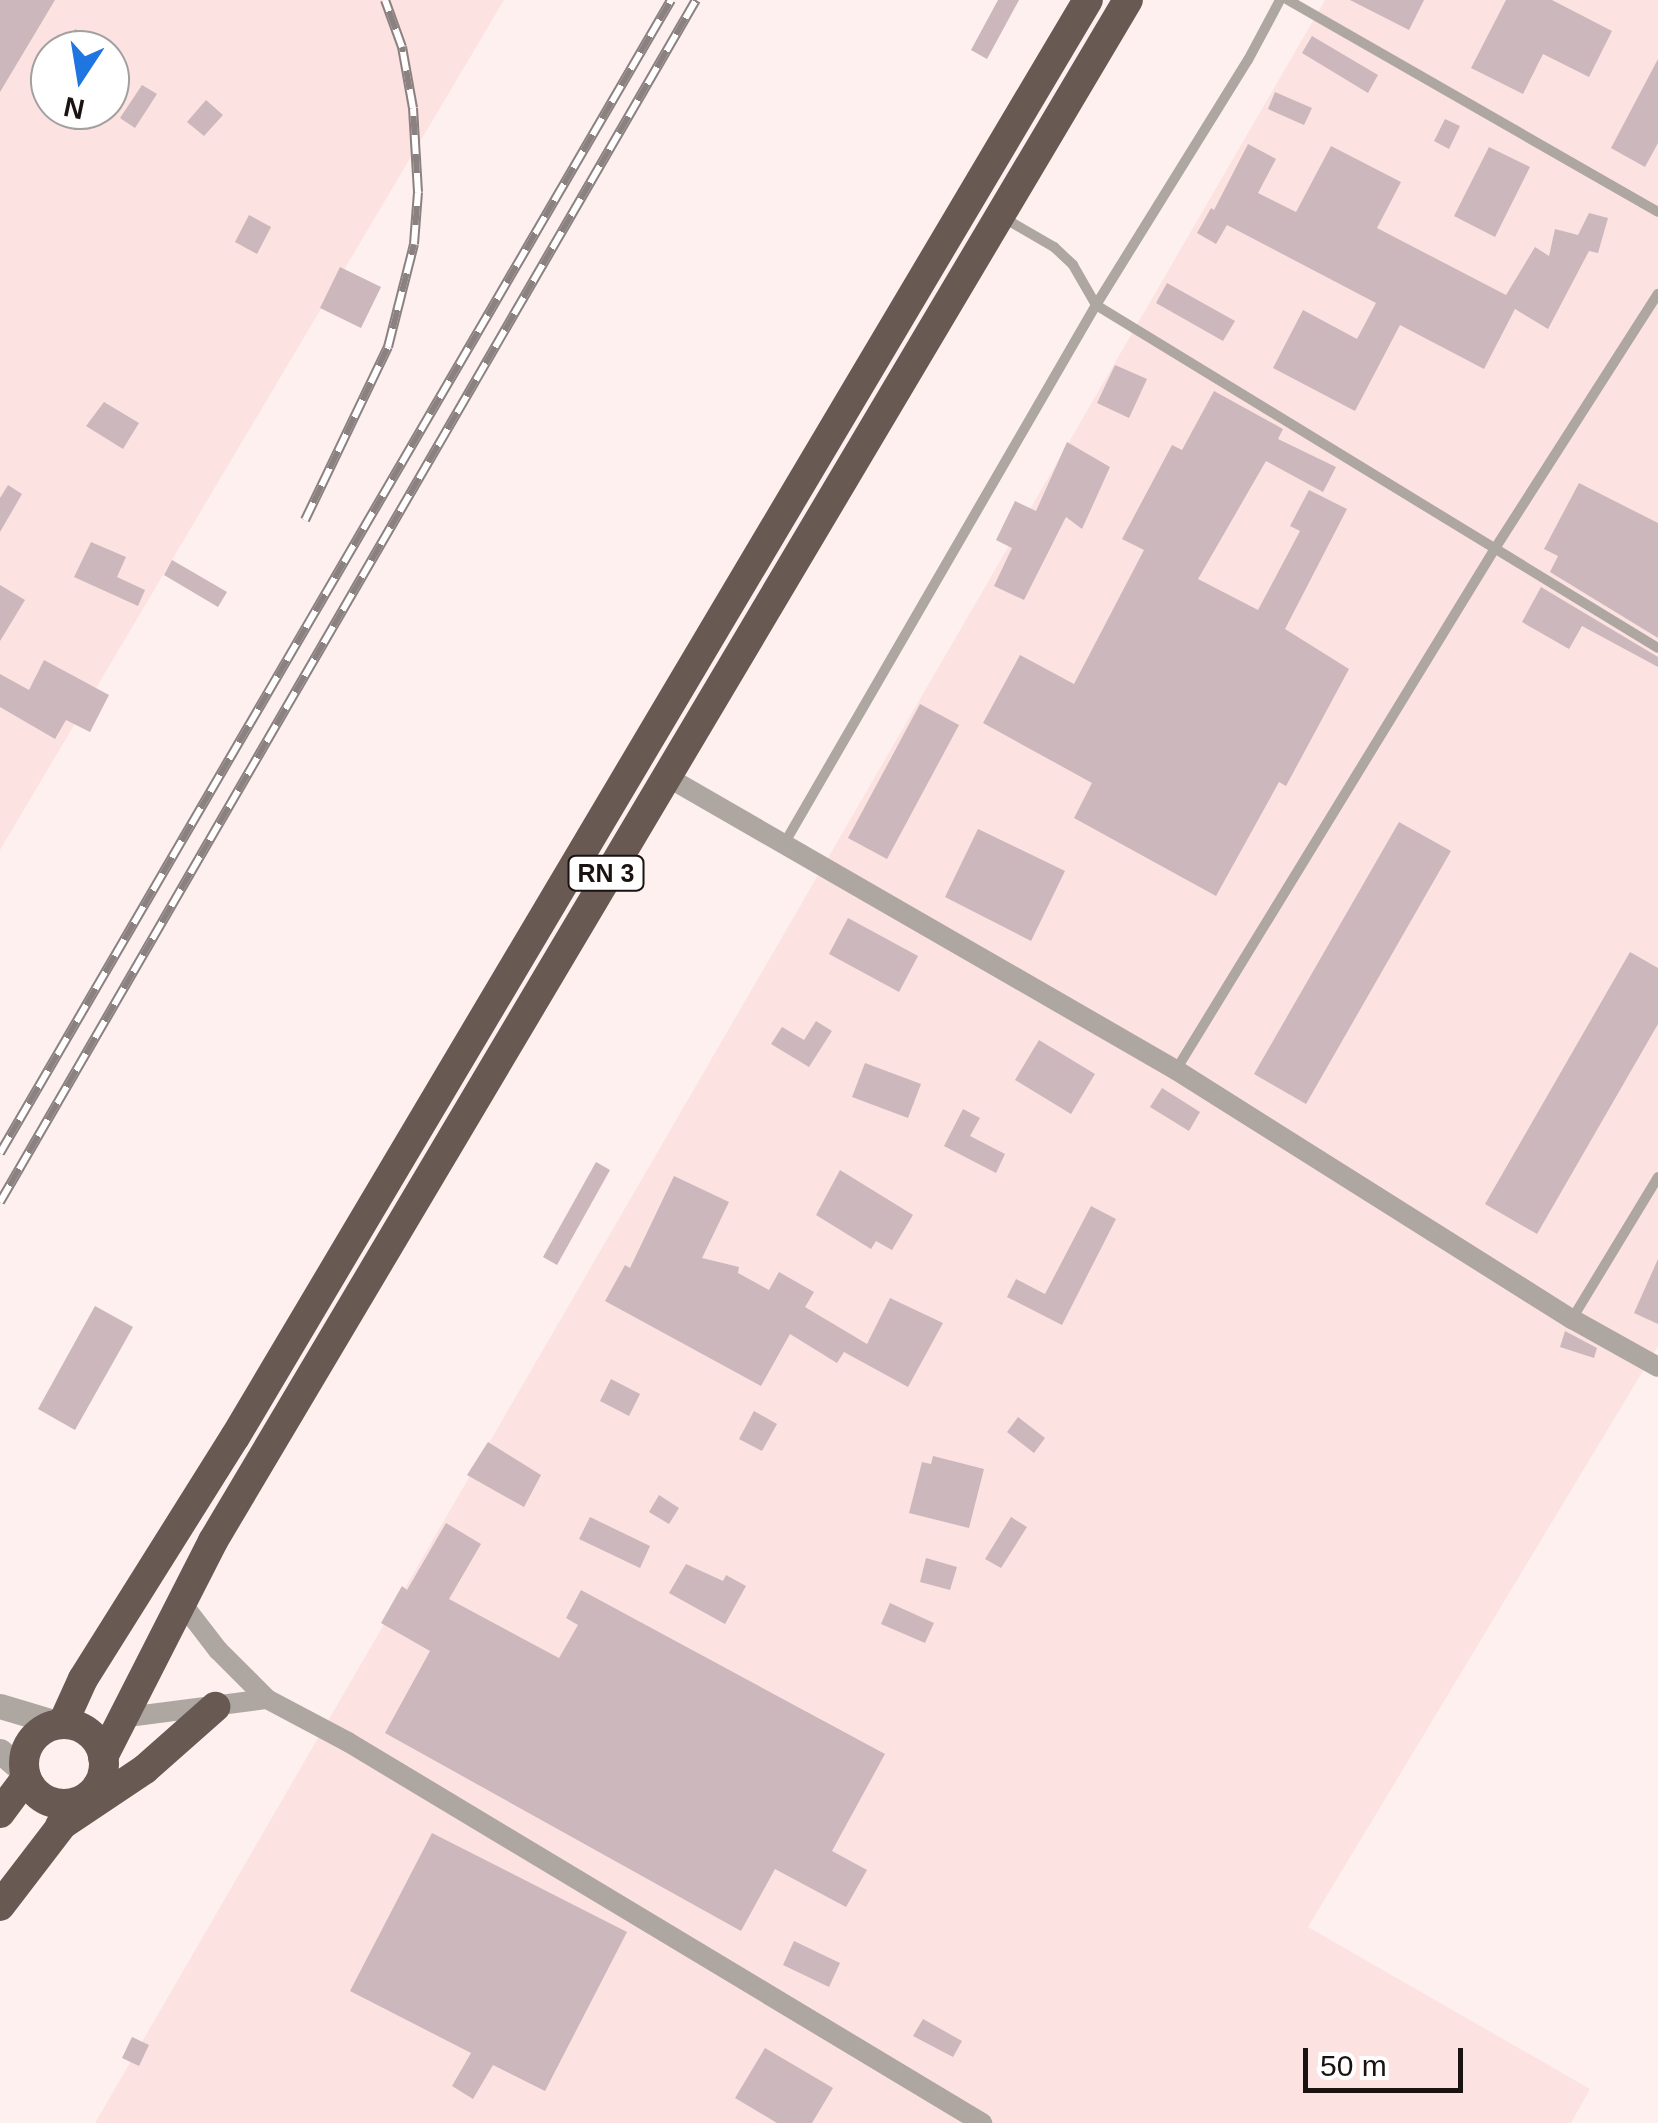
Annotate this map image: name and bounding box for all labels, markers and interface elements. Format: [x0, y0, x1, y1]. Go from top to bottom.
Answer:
north arrow [30, 30, 130, 130]
text: N [61, 91, 87, 125]
road number: RN 3 [566, 853, 646, 893]
scale bar [1308, 2028, 1468, 2090]
text: 50 m [1320, 2049, 1387, 2082]

